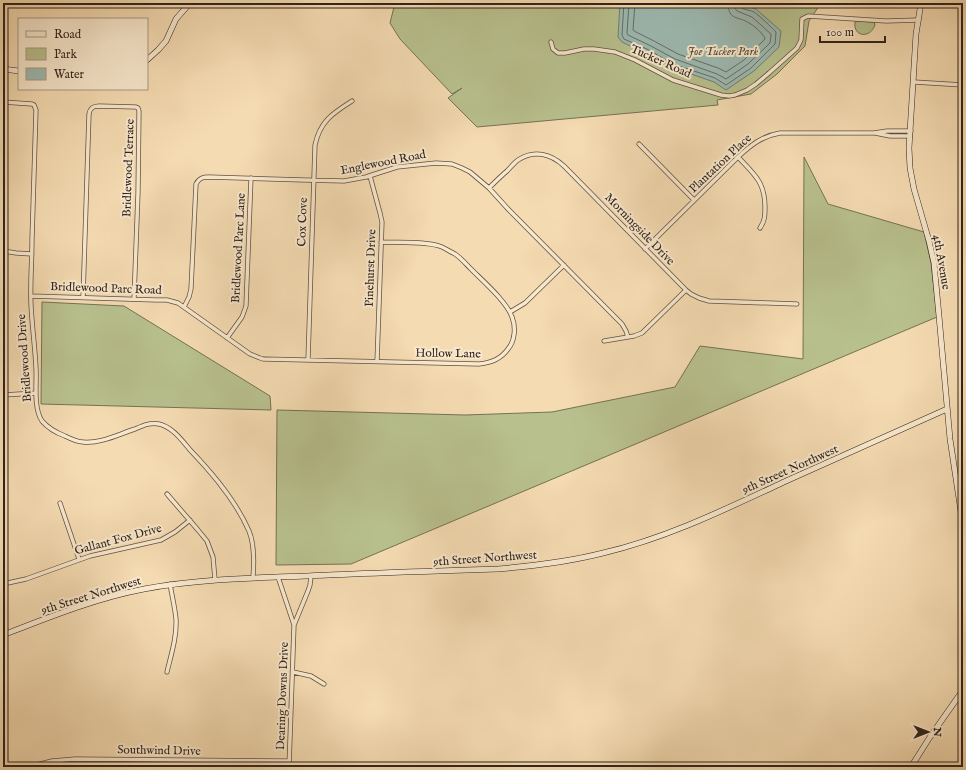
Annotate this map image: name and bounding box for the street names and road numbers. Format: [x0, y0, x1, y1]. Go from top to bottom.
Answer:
street label: Tucker Road [628, 41, 694, 82]
street label: Bridlewood Terrace [119, 118, 138, 217]
street label: Plantation Place [686, 130, 755, 196]
street label: Englewood Road [339, 147, 428, 178]
street label: Morningside Drive [601, 190, 678, 269]
street label: Bridlewood Parc Lane [228, 192, 249, 303]
street label: Cox Cove [294, 197, 311, 247]
street label: Pinehurst Drive [362, 228, 379, 307]
street label: 4th Avenue [929, 233, 954, 291]
street label: Bridlewood Parc Road [50, 279, 163, 298]
street label: Bridlewood Drive [14, 313, 35, 403]
street label: Hollow Lane [415, 345, 481, 362]
street label: 9th Street Northwest [739, 442, 841, 498]
street label: Gallant Fox Drive [73, 520, 164, 558]
street label: 9th Street Northwest [432, 547, 537, 570]
street label: 9th Street Northwest [38, 573, 143, 618]
street label: Dearing Downs Drive [273, 641, 292, 750]
street label: Southwind Drive [117, 742, 201, 759]

